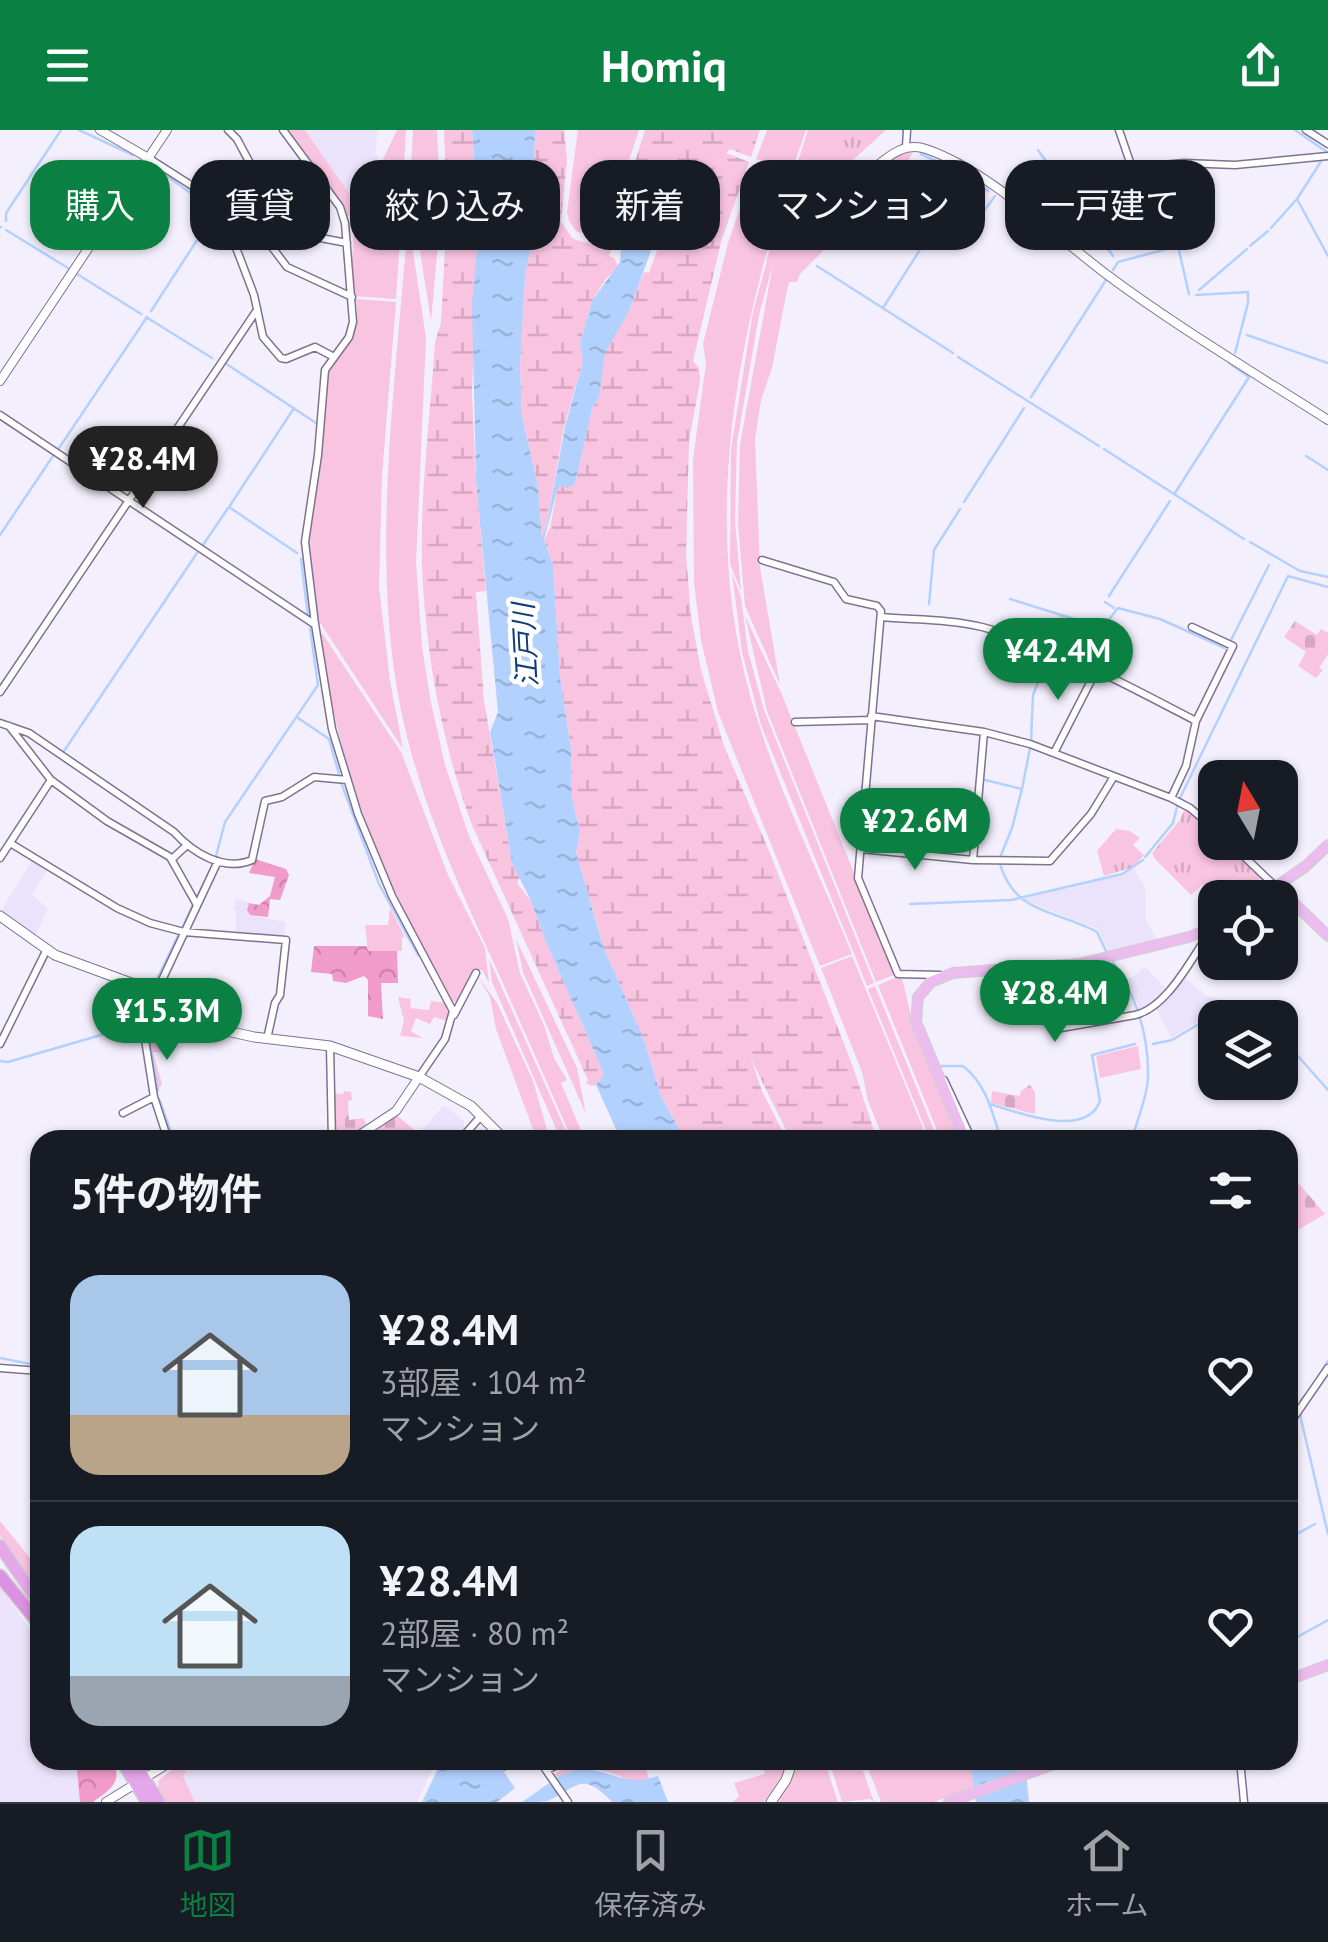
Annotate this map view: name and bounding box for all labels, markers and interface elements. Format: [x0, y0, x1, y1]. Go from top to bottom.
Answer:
text: Homiq [601, 36, 727, 94]
icon: menu [40, 38, 95, 93]
icon: share [1233, 38, 1288, 93]
chip: 購入 [30, 160, 170, 250]
chip: 賃貸 [190, 160, 330, 250]
chip: 絞り込み [350, 160, 560, 250]
chip: 新着 [580, 160, 720, 250]
chip: マンション [740, 160, 985, 250]
chip: 一戸建て [1005, 160, 1215, 250]
pin: ¥28.4M [62, 426, 224, 511]
text: ¥28.4M [90, 437, 196, 479]
water label: 江戸川 [504, 599, 545, 688]
pin: ¥42.4M [977, 618, 1139, 703]
text: ¥42.4M [1005, 629, 1111, 671]
north arrow [1198, 760, 1298, 860]
map controls [1198, 760, 1298, 1100]
pin: ¥22.6M [834, 788, 996, 873]
text: ¥22.6M [862, 799, 968, 841]
button: locate [1198, 880, 1298, 980]
pin: ¥28.4M [974, 960, 1136, 1045]
text: ¥28.4M [1002, 971, 1108, 1013]
pin: ¥15.3M [86, 978, 248, 1063]
text: ¥15.3M [114, 989, 220, 1031]
button: layers [1198, 1000, 1298, 1100]
icon: filters [1203, 1163, 1258, 1218]
text: 5件の物件 [70, 1166, 262, 1221]
text: ¥28.4M [380, 1302, 519, 1357]
icon: home [150, 1315, 270, 1435]
icon: heart [1203, 1348, 1258, 1403]
text: 3部屋 · 104 m² [380, 1361, 587, 1403]
text: マンション [380, 1407, 540, 1449]
text: ¥28.4M [380, 1553, 519, 1608]
icon: home [150, 1566, 270, 1686]
icon: heart [1203, 1599, 1258, 1654]
text: 2部屋 · 80 m² [380, 1612, 569, 1654]
text: マンション [380, 1658, 540, 1700]
tab: 地図 [179, 1823, 235, 1923]
tab: 保存済み [594, 1823, 706, 1923]
tab: ホーム [1065, 1823, 1149, 1923]

